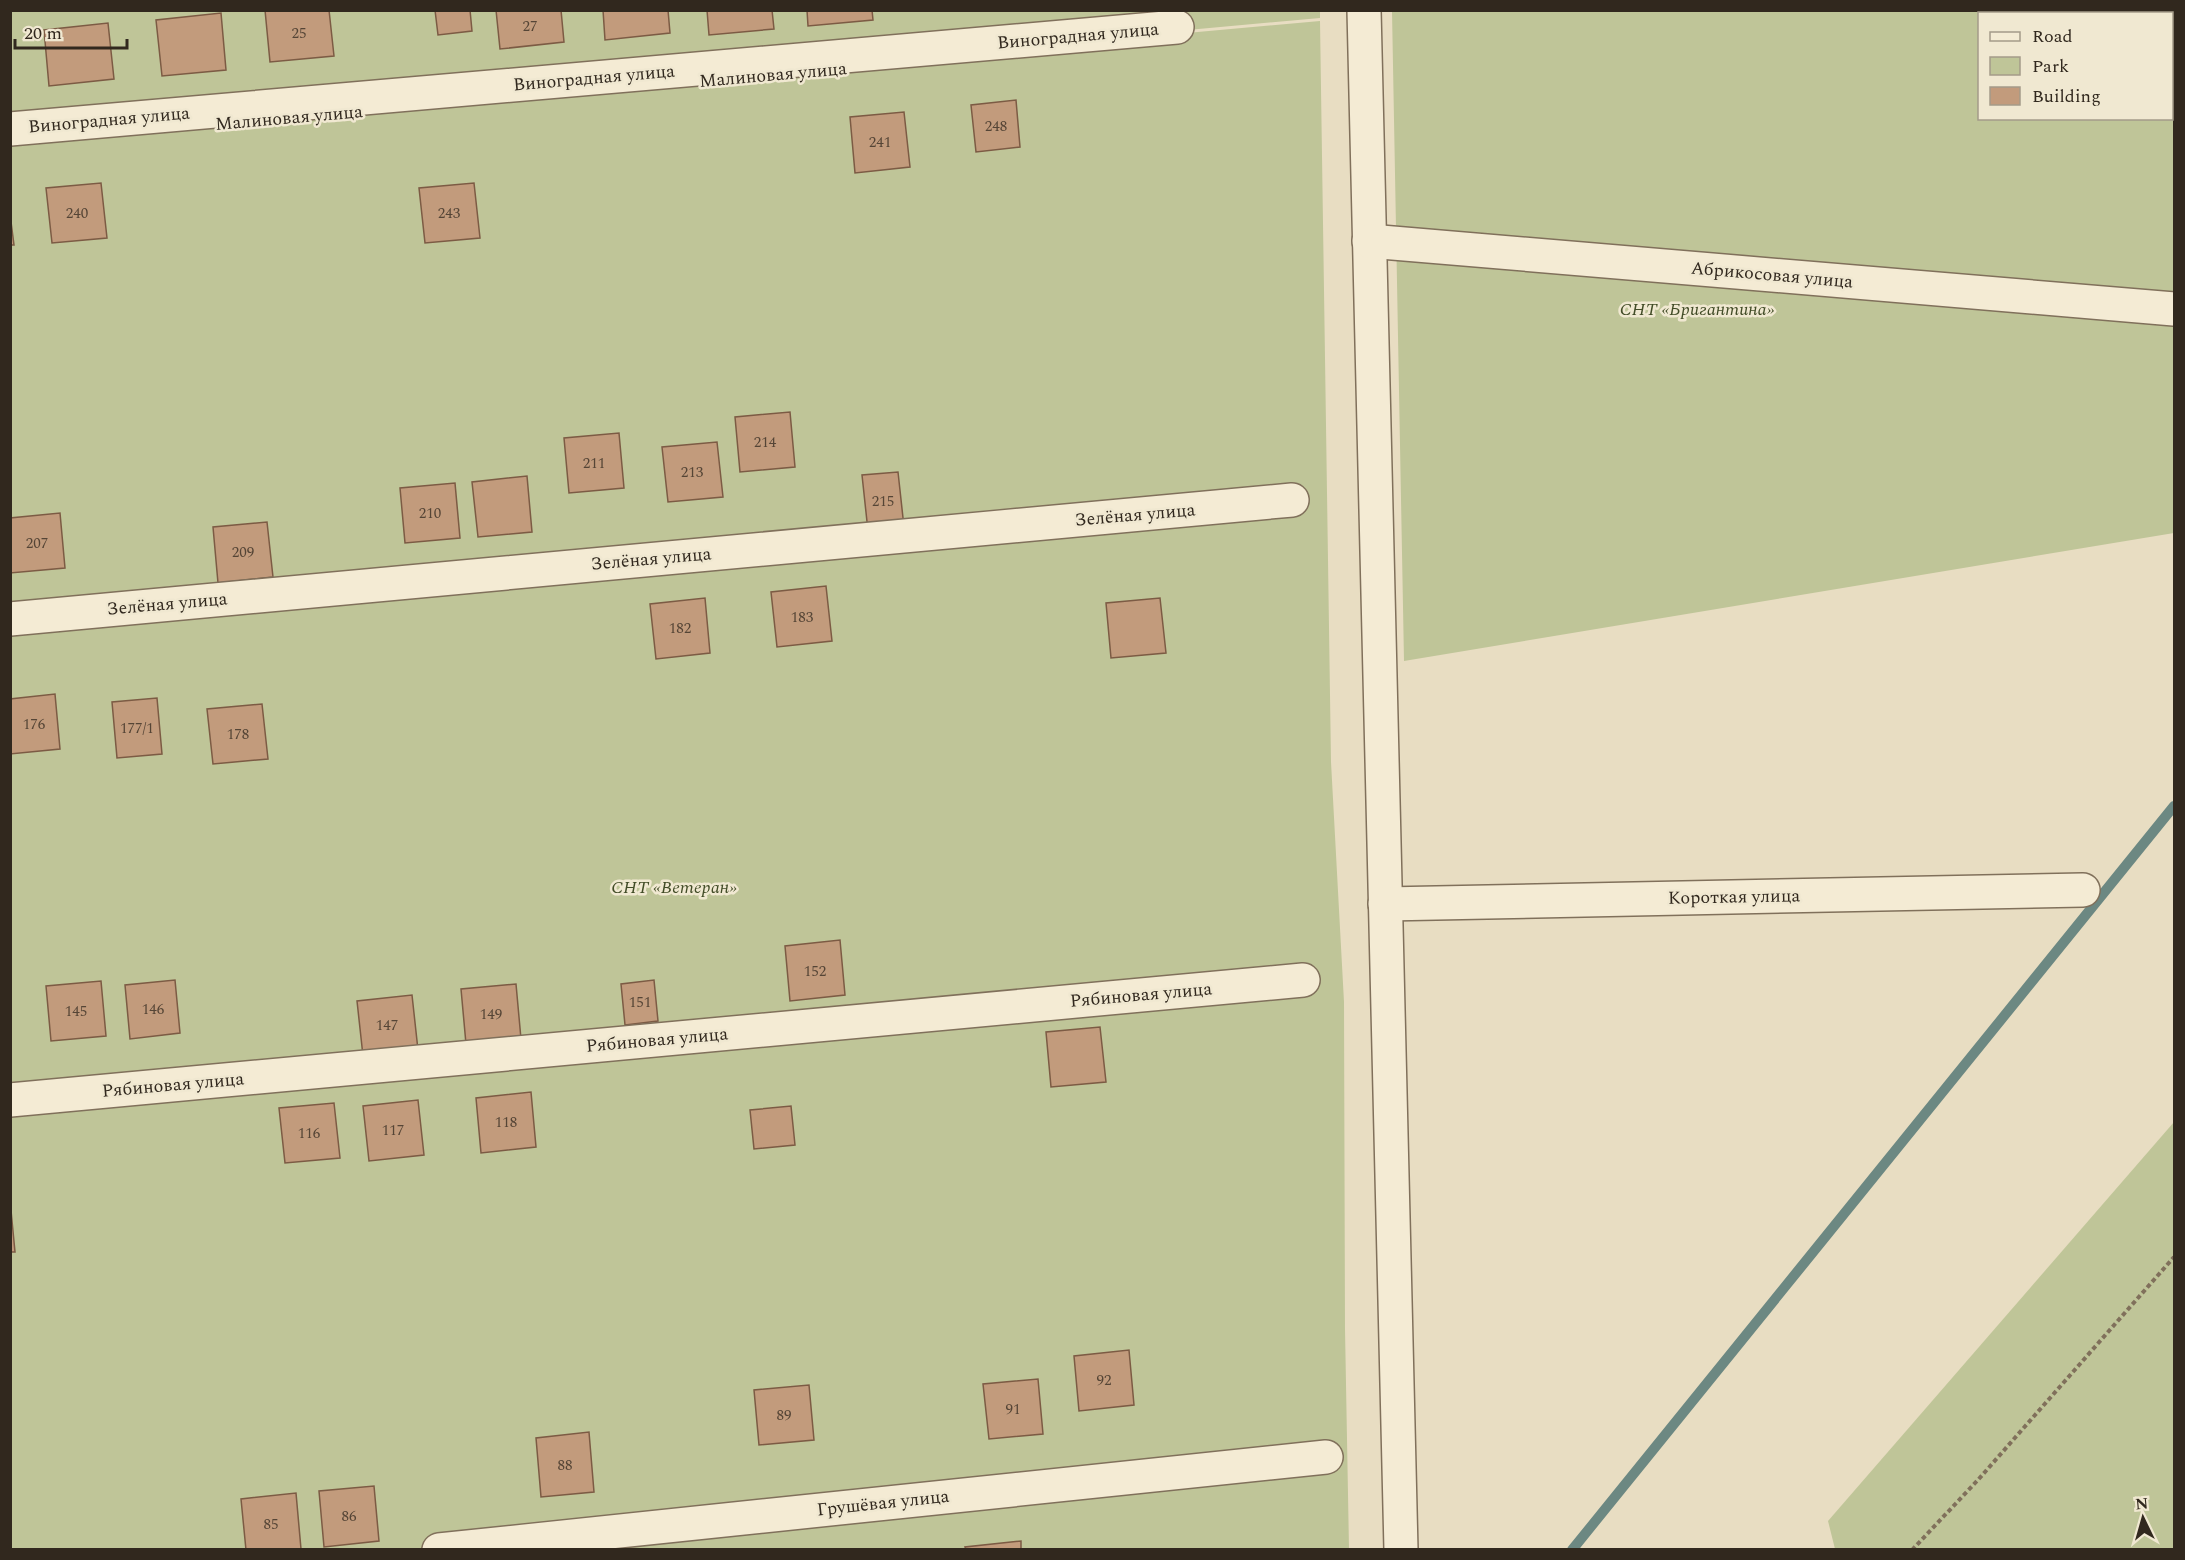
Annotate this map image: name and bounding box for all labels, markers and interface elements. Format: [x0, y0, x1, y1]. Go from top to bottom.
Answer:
scale bar [15, 12, 128, 50]
legend [1978, 12, 2173, 120]
house number: 27 [522, 15, 538, 38]
street label: Виноградная улица [996, 15, 1160, 57]
text: 20 m [24, 20, 62, 47]
house number: 25 [291, 22, 307, 45]
text: Road [2032, 23, 2073, 50]
text: Park [2032, 53, 2069, 80]
street label: Малиновая улица [698, 55, 848, 95]
street label: Виноградная улица [512, 57, 676, 99]
text: Building [2032, 83, 2101, 110]
street label: Малиновая улица [214, 98, 364, 138]
street label: Виноградная улица [27, 99, 191, 141]
house number: 248 [985, 115, 1007, 138]
house number: 241 [869, 131, 891, 154]
house number: 240 [66, 202, 88, 225]
house number: 243 [438, 202, 461, 225]
street label: Абрикосовая улица [1690, 254, 1854, 296]
park label: СНТ «Бригантина» [1620, 296, 1775, 323]
house number: 214 [754, 431, 777, 454]
house number: 211 [583, 452, 605, 475]
house number: 213 [681, 461, 704, 484]
house number: 215 [872, 490, 894, 513]
street label: Зелёная улица [1074, 496, 1197, 534]
house number: 210 [419, 502, 441, 525]
house number: 207 [26, 532, 48, 555]
street label: Зелёная улица [590, 540, 713, 578]
house number: 209 [232, 541, 254, 564]
street label: Зелёная улица [106, 585, 229, 623]
house number: 183 [791, 606, 814, 629]
house number: 182 [669, 617, 691, 640]
house number: 176 [23, 713, 46, 736]
house number: 177/1 [120, 717, 154, 740]
house number: 178 [227, 723, 249, 746]
park label: СНТ «Ветеран» [611, 874, 737, 901]
street label: Короткая улица [1668, 882, 1801, 912]
house number: 152 [804, 960, 826, 983]
street label: Рябиновая улица [1069, 975, 1213, 1015]
house number: 151 [629, 991, 651, 1014]
house number: 146 [142, 998, 165, 1021]
house number: 145 [65, 1000, 87, 1023]
house number: 149 [480, 1003, 502, 1026]
house number: 147 [376, 1014, 398, 1037]
street label: Рябиновая улица [585, 1020, 729, 1060]
street label: Рябиновая улица [101, 1065, 245, 1105]
house number: 118 [495, 1111, 517, 1134]
house number: 117 [382, 1119, 404, 1142]
house number: 116 [298, 1122, 321, 1145]
house number: 92 [1096, 1369, 1112, 1392]
house number: 91 [1005, 1398, 1021, 1421]
house number: 89 [776, 1404, 792, 1427]
house number: 88 [557, 1454, 573, 1477]
street label: Грушёвая улица [815, 1483, 951, 1523]
north arrow [2113, 1488, 2173, 1548]
text: N [2134, 1492, 2149, 1517]
house number: 86 [341, 1505, 357, 1528]
house number: 85 [263, 1513, 279, 1536]

